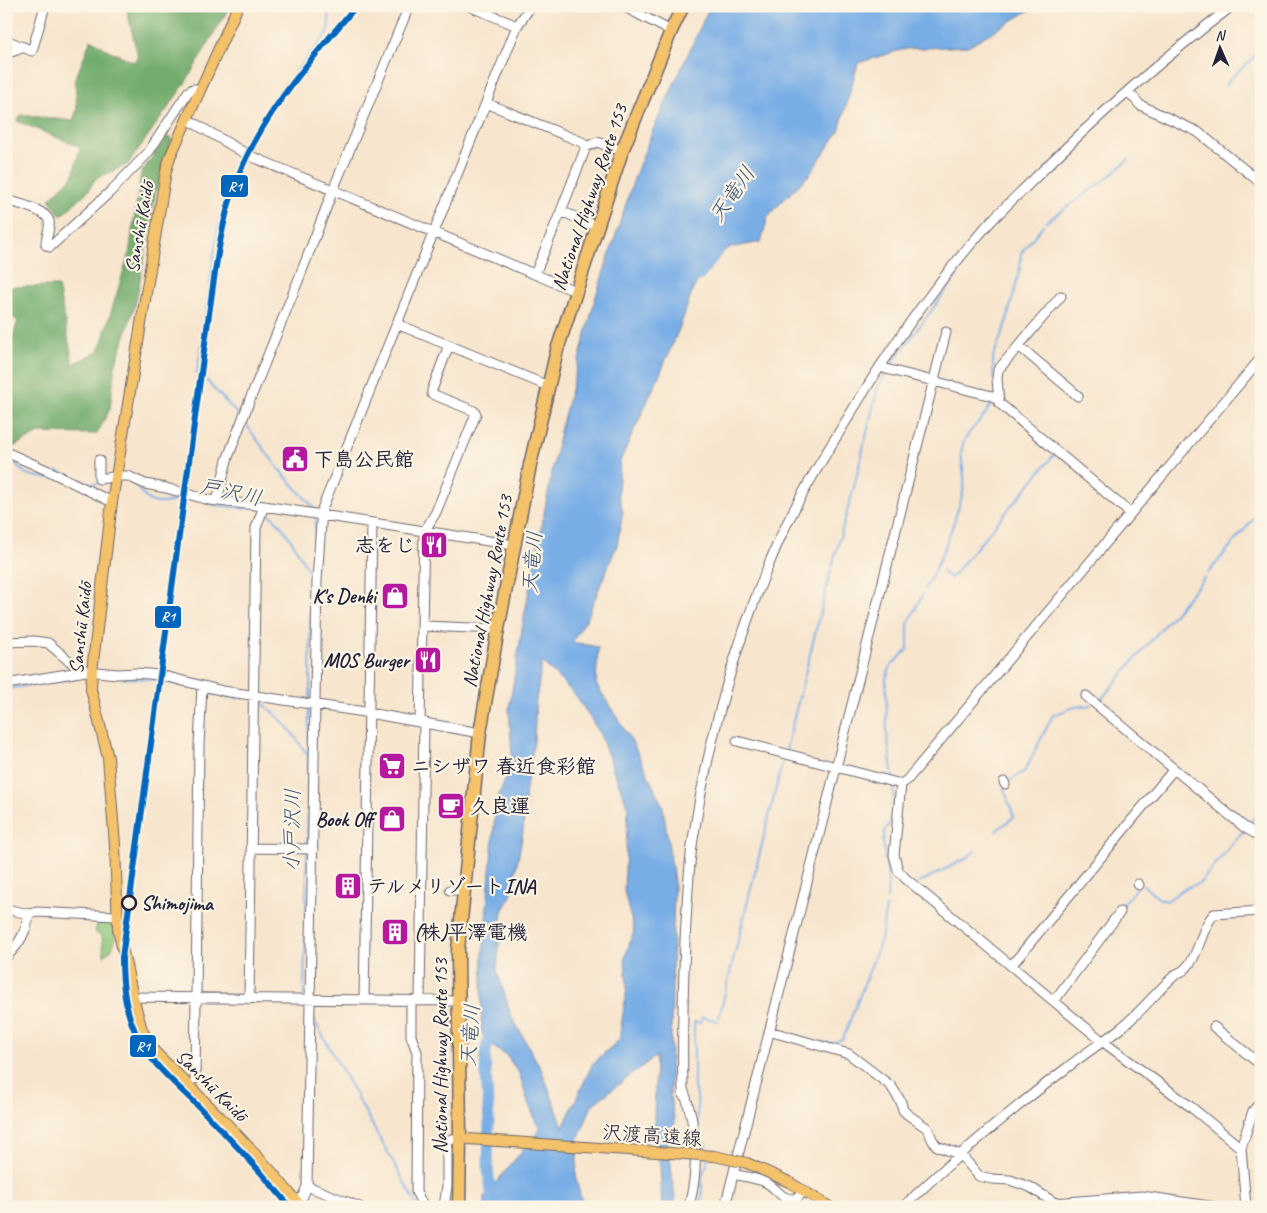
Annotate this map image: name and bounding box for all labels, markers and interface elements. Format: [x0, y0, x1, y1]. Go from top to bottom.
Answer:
north arrow [1194, 22, 1244, 72]
text: N [1215, 27, 1227, 44]
street label: National Highway Route 153 [546, 99, 634, 294]
water label: 天竜川 [703, 161, 761, 227]
line badge: R1 [220, 174, 249, 198]
street label: Sanshū Kaidō [119, 177, 160, 275]
text: R1 [228, 178, 244, 195]
public building icon: 下島公民館 [280, 444, 310, 474]
place label: 下島公民館 [314, 447, 414, 472]
water label: 戸沢川 [197, 473, 265, 511]
street label: National Highway Route 153 [457, 491, 519, 689]
water label: 天竜川 [516, 529, 548, 595]
restaurant icon: 志をじ [419, 530, 449, 560]
place label: 志をじ [355, 533, 415, 558]
street label: Sanshū Kaidō [63, 578, 98, 675]
shop icon: K's Denki [380, 581, 410, 611]
place label: K's Denki [312, 584, 379, 609]
line badge: R1 [154, 605, 182, 629]
text: R1 [161, 608, 177, 625]
restaurant icon: MOS Burger [413, 645, 443, 675]
place label: MOS Burger [324, 648, 412, 673]
supermarket icon: ニシザワ 春近食彩館 [377, 751, 407, 781]
place label: ニシザワ 春近食彩館 [411, 754, 596, 779]
water label: 小戸沢川 [278, 788, 306, 872]
cafe icon: 久良運 [436, 791, 466, 821]
place label: 久良運 [470, 794, 530, 819]
shop icon: Book Off [377, 804, 407, 834]
place label: Book Off [316, 807, 378, 832]
building icon: テルメリゾートINA [333, 871, 363, 901]
place label: テルメリゾートINA [367, 874, 536, 899]
place label: Shimojima [141, 891, 215, 916]
marker: Shimojima [121, 895, 137, 911]
building icon: (株)平澤電機 [380, 917, 410, 947]
place label: (株)平澤電機 [414, 920, 527, 945]
street label: National Highway Route 153 [428, 956, 453, 1154]
water label: 天竜川 [455, 1003, 485, 1067]
line badge: R1 [129, 1034, 157, 1058]
text: R1 [136, 1038, 152, 1055]
street label: Sanshū Kaidō [170, 1044, 255, 1129]
street label: 沢渡高遠線 [601, 1120, 703, 1151]

